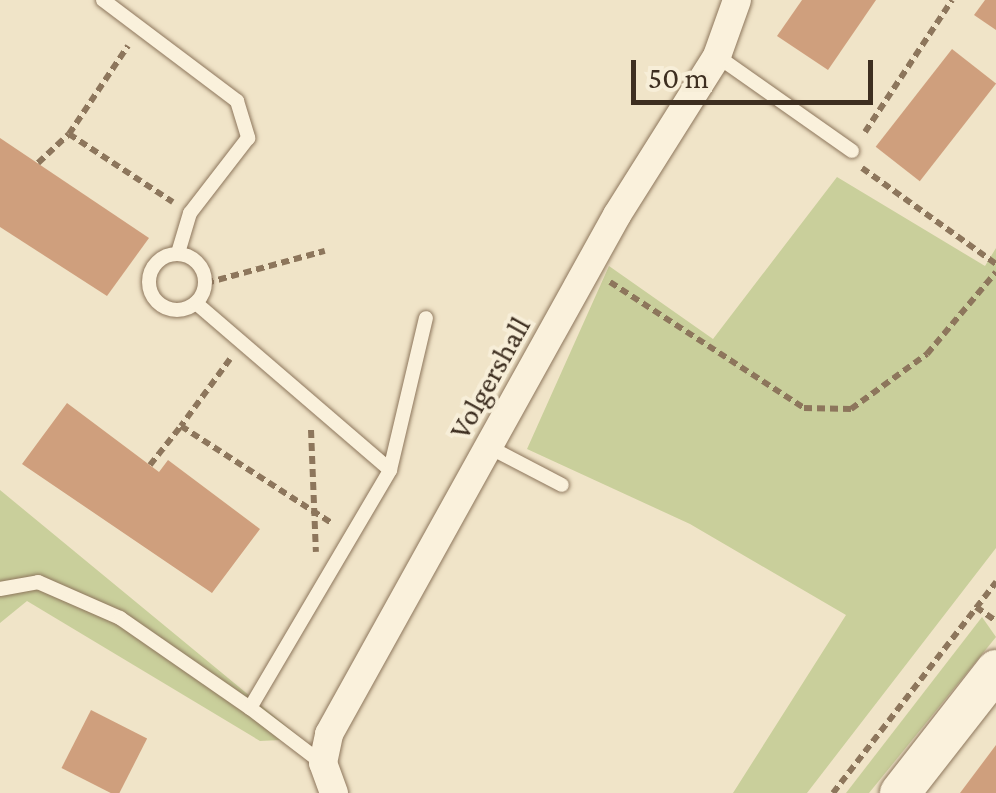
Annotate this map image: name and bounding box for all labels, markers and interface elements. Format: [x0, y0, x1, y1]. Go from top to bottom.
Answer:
scale bar [636, 40, 878, 102]
text: 50 m [648, 61, 709, 94]
street label: Volgershall [442, 311, 538, 445]

